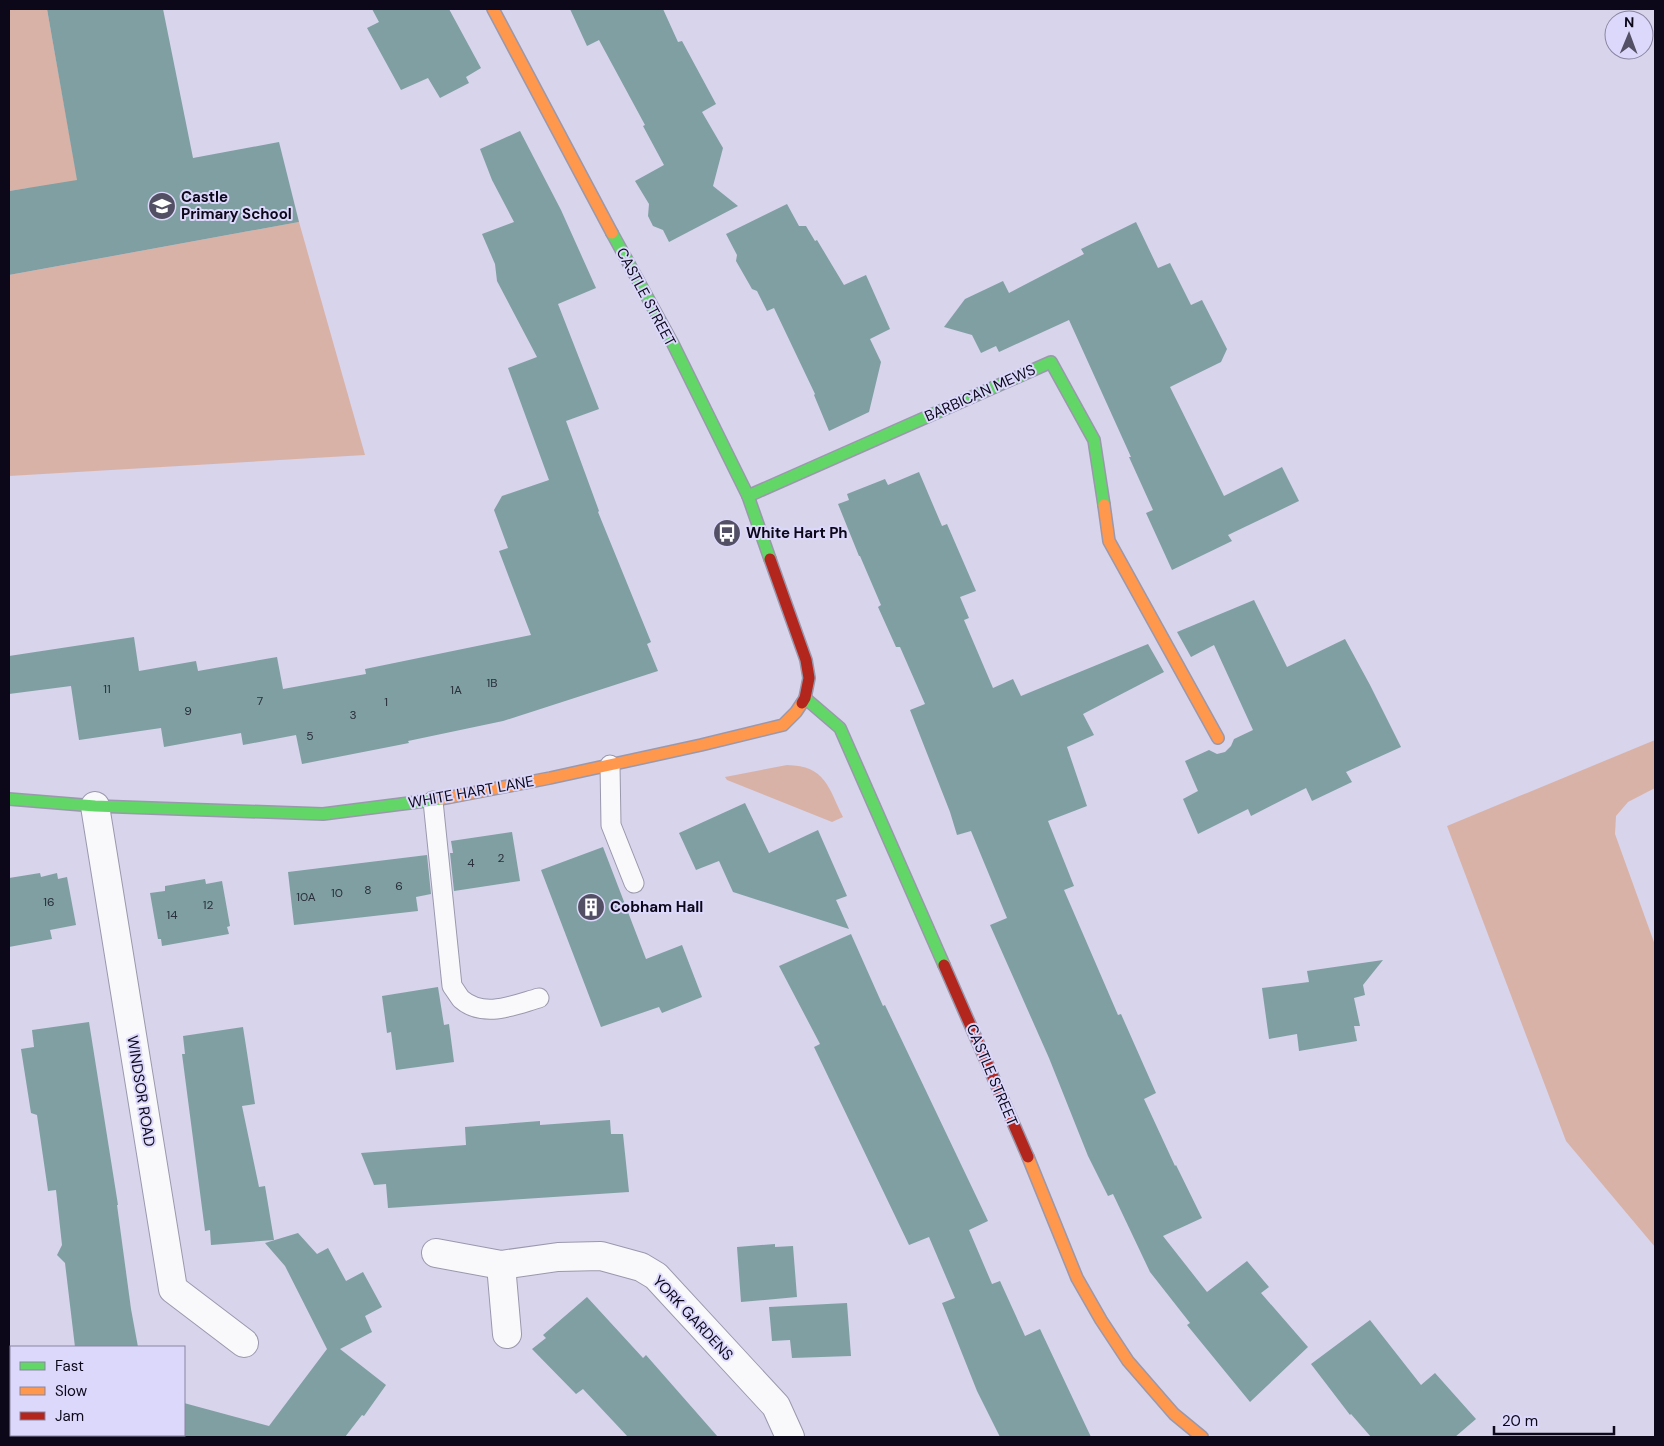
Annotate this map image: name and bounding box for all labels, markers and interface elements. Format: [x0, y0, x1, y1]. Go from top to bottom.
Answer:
north arrow [1604, 10, 1654, 60]
text: N [1624, 13, 1634, 31]
place label: Castle Primary School [181, 187, 292, 224]
school or university icon: Castle Primary School [147, 191, 177, 221]
street label: CASTLE STREET [612, 244, 680, 350]
street label: BARBICAN MEWS [921, 360, 1039, 426]
bus stop icon: White Hart Ph [712, 518, 742, 548]
place label: White Hart Ph [746, 523, 848, 543]
house number: 1B [487, 675, 497, 691]
house number: 11 [103, 681, 111, 697]
house number: 1A [450, 682, 462, 698]
house number: 7 [257, 693, 263, 709]
house number: 1 [384, 694, 388, 710]
house number: 9 [184, 703, 192, 719]
house number: 3 [349, 707, 357, 723]
house number: 5 [306, 728, 314, 744]
street label: WHITE HART LANE [407, 771, 535, 813]
house number: 2 [498, 850, 505, 866]
house number: 4 [467, 855, 475, 871]
house number: 6 [395, 878, 403, 894]
house number: 8 [364, 882, 372, 898]
house number: 10 [331, 885, 343, 901]
house number: 10A [296, 889, 316, 905]
building icon: Cobham Hall [576, 892, 606, 922]
house number: 16 [43, 894, 55, 910]
house number: 12 [203, 897, 213, 913]
place label: Cobham Hall [610, 897, 703, 917]
house number: 14 [166, 907, 178, 923]
street label: CASTLE STREET [962, 1021, 1022, 1129]
street label: WINDSOR ROAD [122, 1034, 160, 1148]
street label: YORK GARDENS [648, 1271, 738, 1365]
legend [10, 1346, 185, 1436]
text: Fast [55, 1356, 84, 1376]
text: Slow [55, 1381, 88, 1401]
scale bar [1494, 1404, 1614, 1436]
text: Jam [55, 1406, 84, 1426]
text: 20 m [1502, 1411, 1538, 1431]

